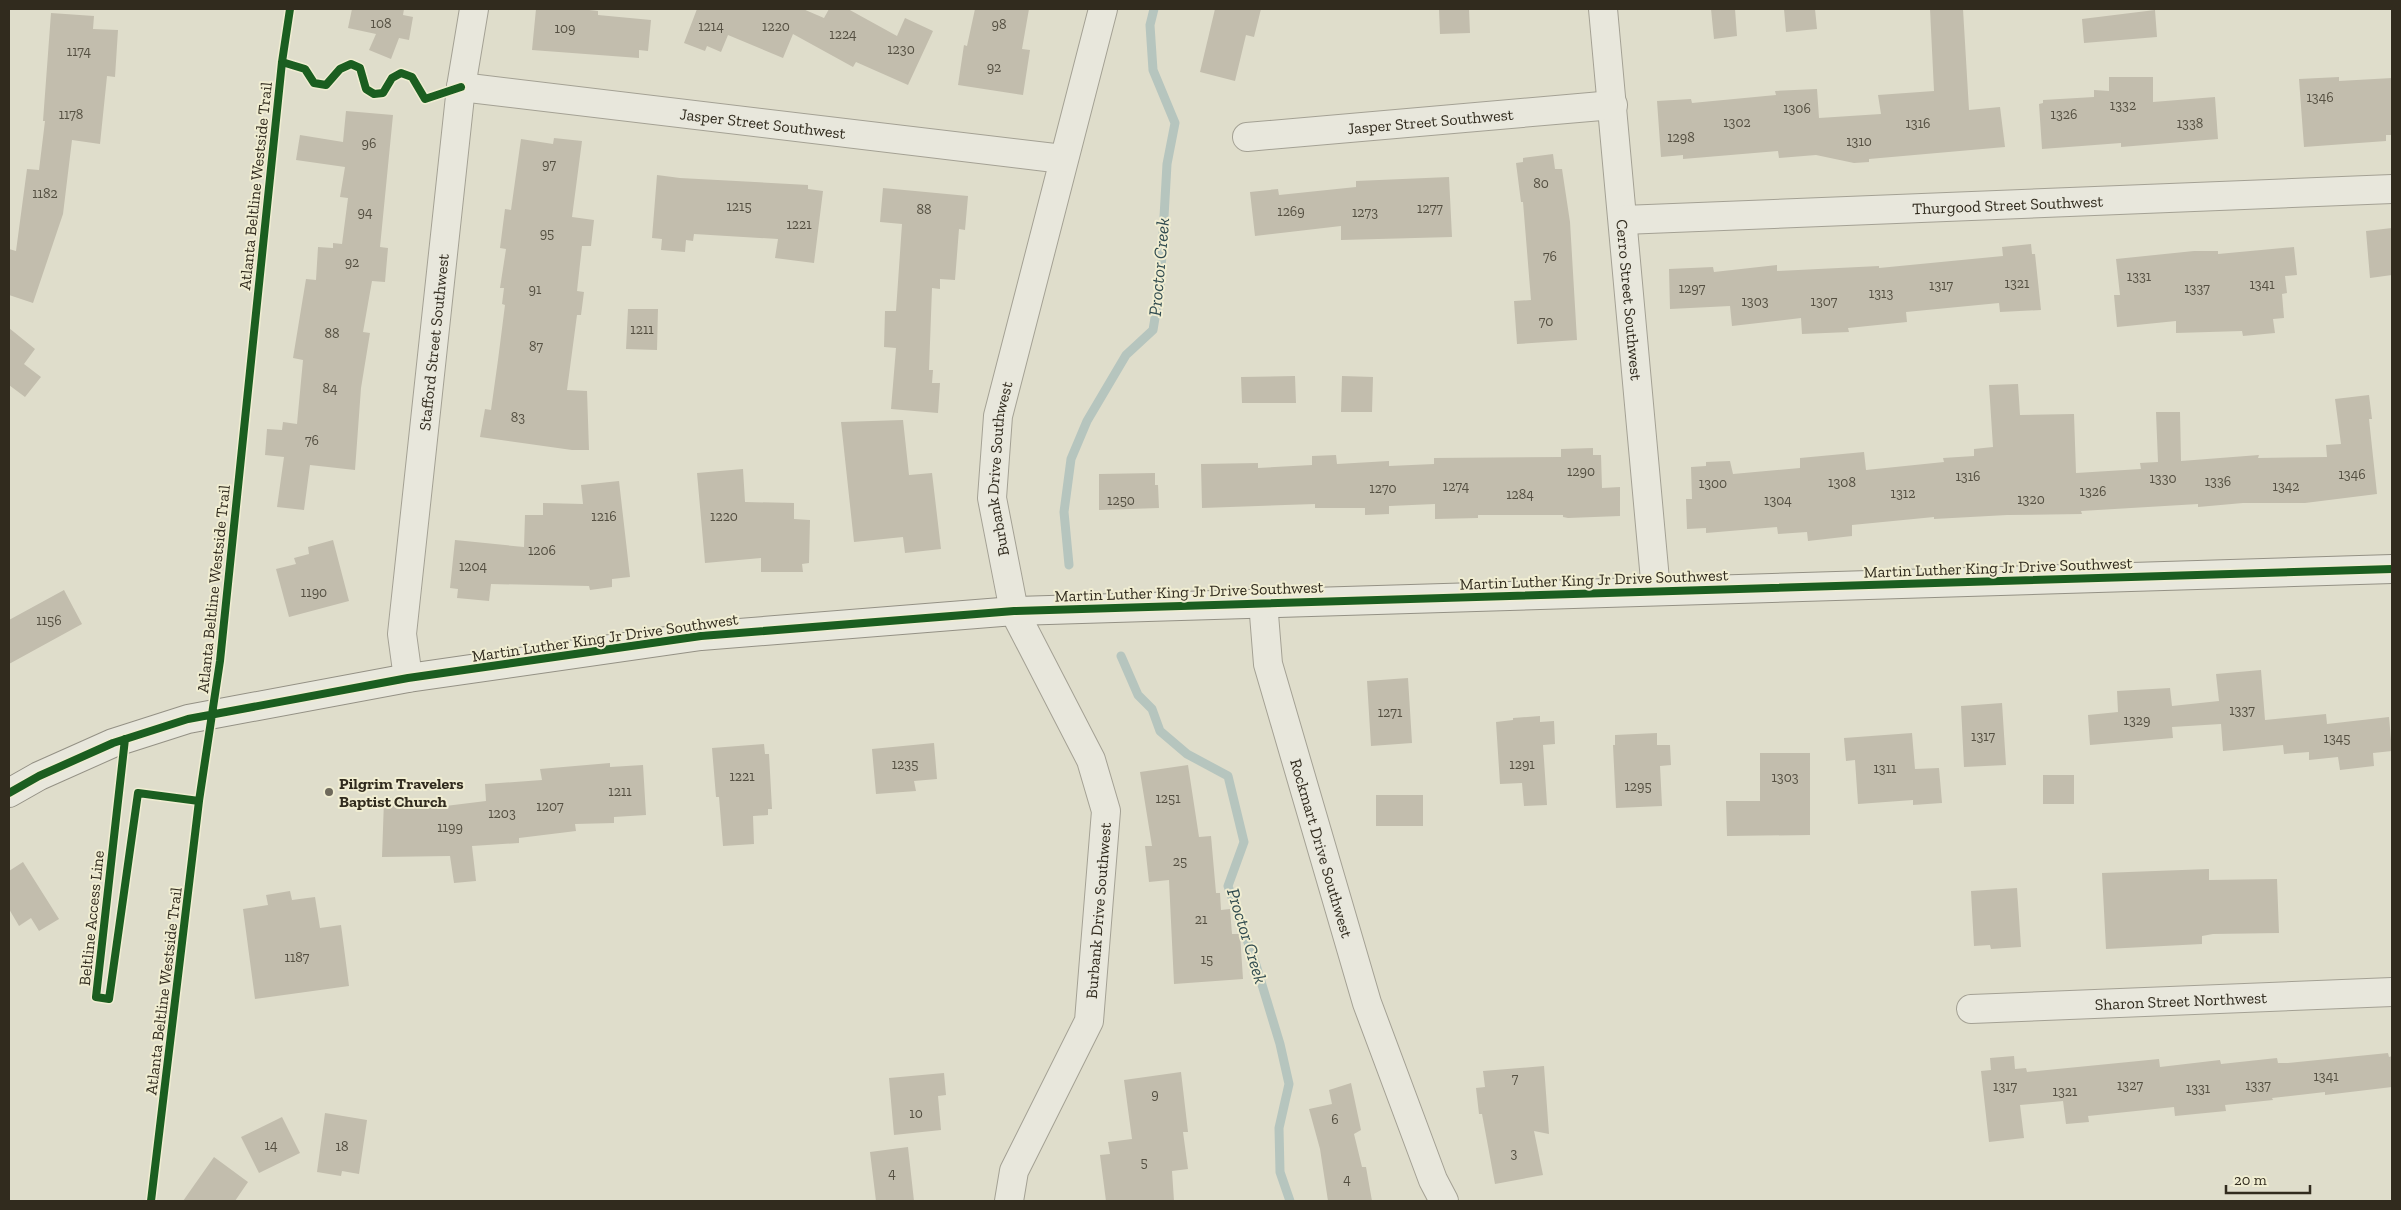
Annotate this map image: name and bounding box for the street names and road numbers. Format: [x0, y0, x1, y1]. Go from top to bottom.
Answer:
street label: Atlanta Beltline Westside Trail [235, 81, 276, 291]
street label: Jasper Street Southwest [679, 104, 847, 143]
street label: Jasper Street Southwest [1346, 105, 1514, 138]
street label: Thurgood Street Southwest [1912, 192, 2104, 218]
street label: Cerro Street Southwest [1612, 218, 1646, 381]
street label: Stafford Street Southwest [415, 253, 453, 432]
street label: Burbank Drive Southwest [983, 379, 1017, 558]
street label: Atlanta Beltline Westside Trail [193, 484, 234, 694]
street label: Martin Luther King Jr Drive Southwest [1863, 553, 2133, 582]
street label: Martin Luther King Jr Drive Southwest [1459, 565, 1729, 594]
street label: Martin Luther King Jr Drive Southwest [1054, 577, 1324, 606]
street label: Martin Luther King Jr Drive Southwest [471, 609, 740, 666]
street label: Rockmart Drive Southwest [1286, 756, 1356, 940]
street label: Burbank Drive Southwest [1082, 821, 1115, 1000]
street label: Beltline Access Line [75, 849, 108, 987]
street label: Atlanta Beltline Westside Trail [141, 886, 186, 1096]
street label: Sharon Street Northwest [2094, 988, 2267, 1014]

